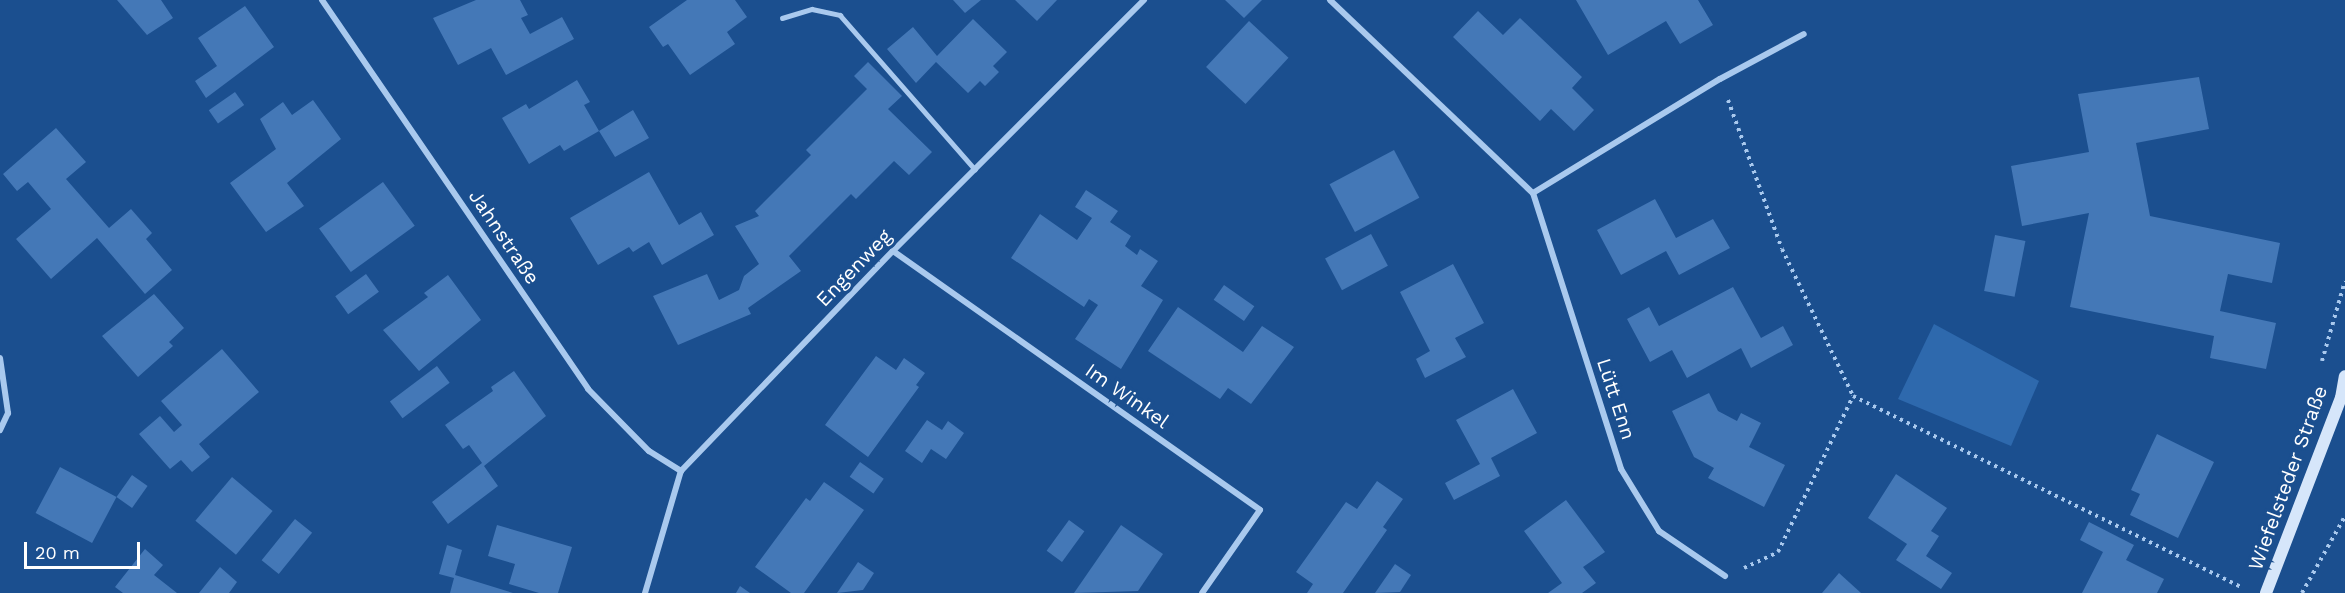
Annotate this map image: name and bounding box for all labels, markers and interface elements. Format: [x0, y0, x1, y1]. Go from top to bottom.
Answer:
street label: Jahnstraße [464, 185, 544, 289]
street label: Engenweg [811, 224, 897, 312]
street label: Lütt Enn [1592, 355, 1640, 443]
street label: Im Winkel [1080, 358, 1174, 434]
street label: Wiefelsteder Straße [2243, 382, 2333, 574]
scale bar [27, 530, 142, 568]
text: 20 m [35, 542, 80, 563]

